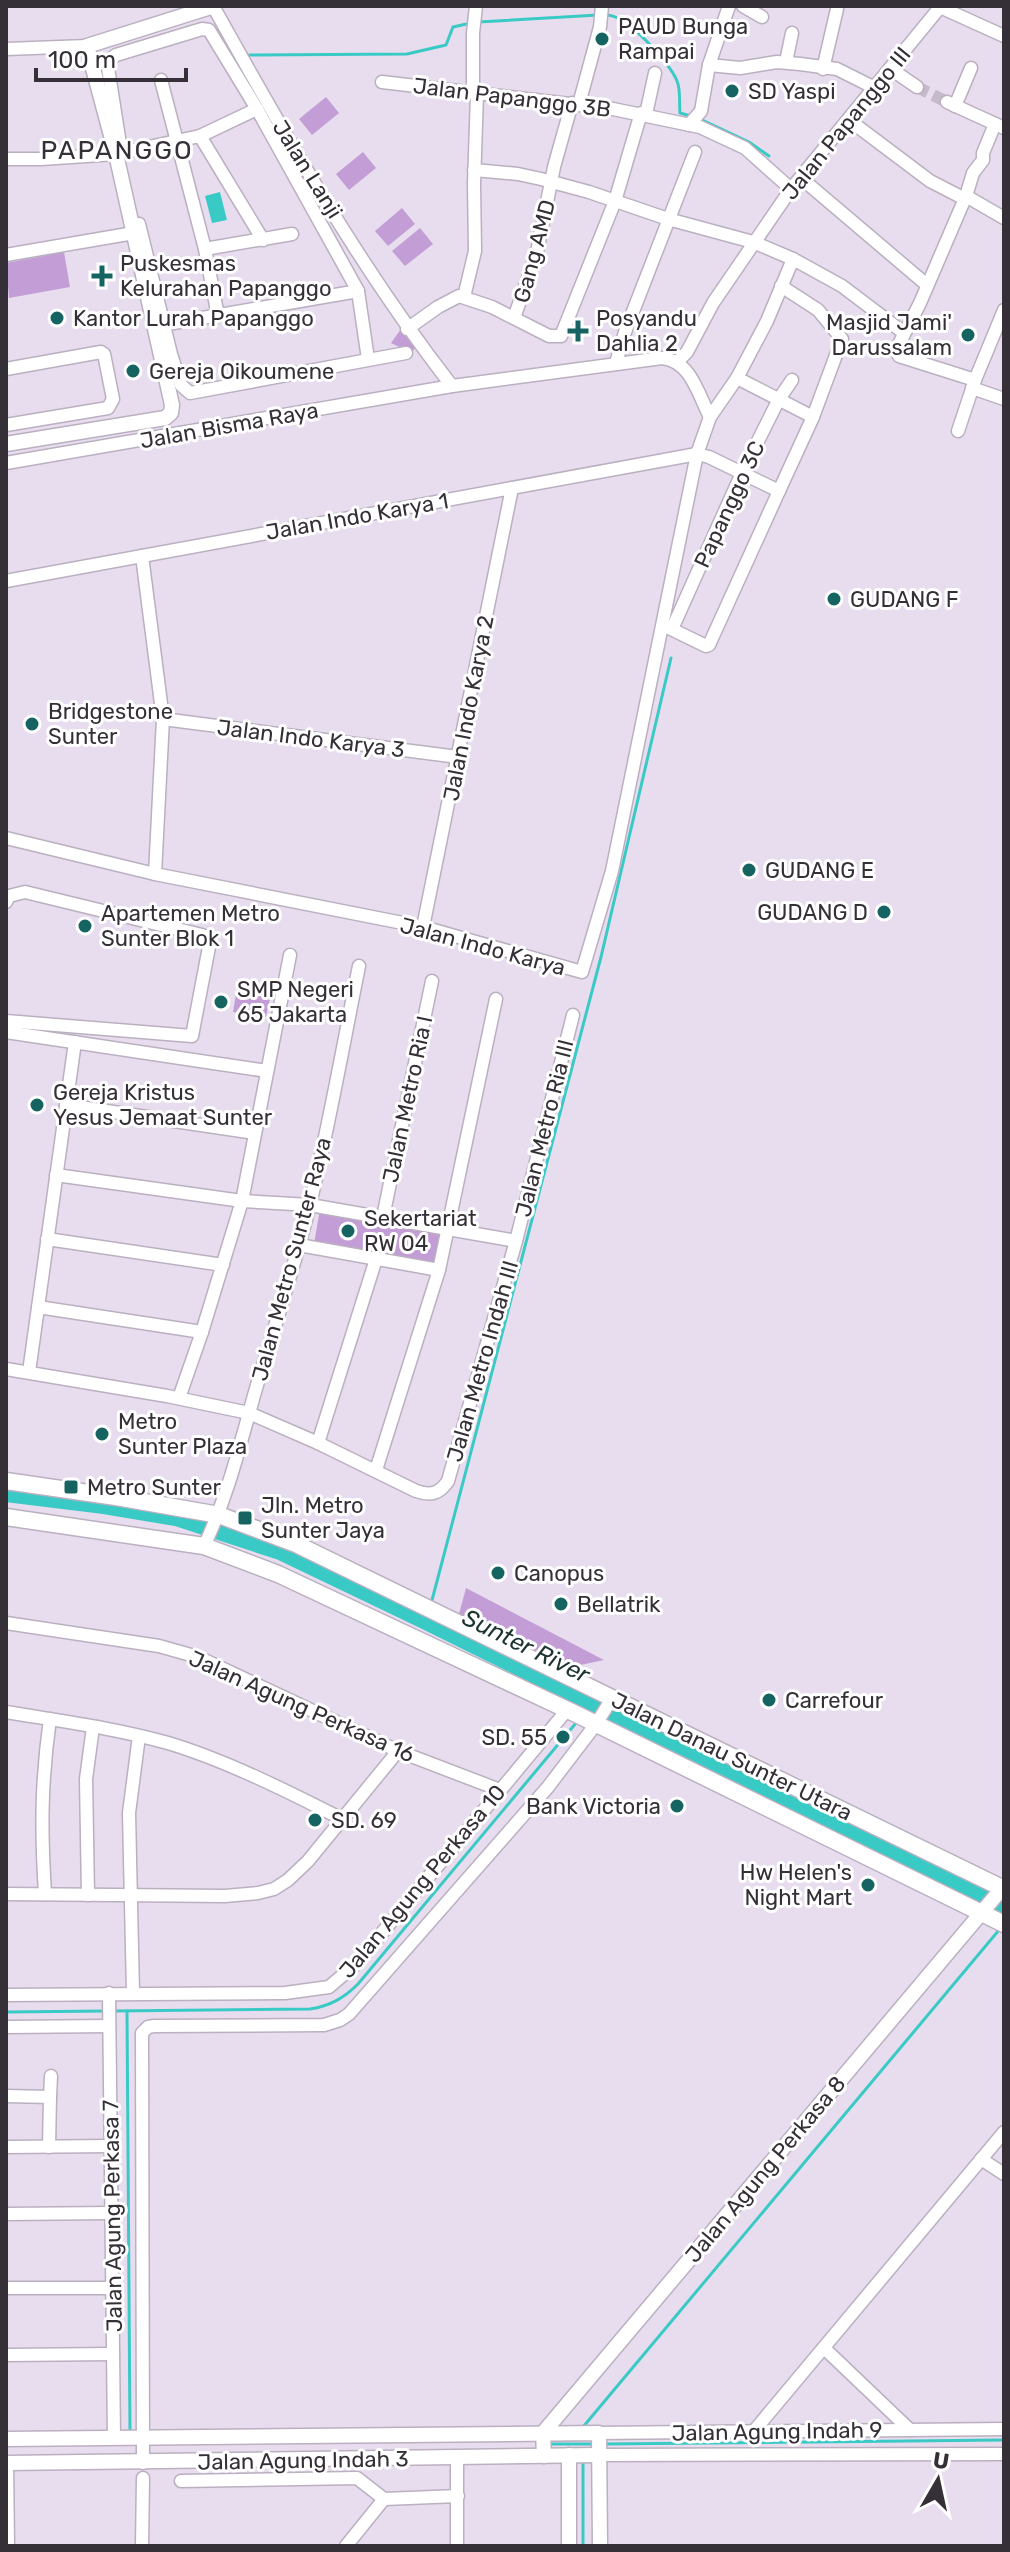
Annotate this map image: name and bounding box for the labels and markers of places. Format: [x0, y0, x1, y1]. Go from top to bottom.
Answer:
place label: PAUD Bunga Rampai [618, 13, 748, 65]
marker: PAUD Bunga Rampai [593, 30, 611, 48]
place label: SD Yaspi [748, 78, 835, 105]
marker: SD Yaspi [723, 82, 741, 100]
place label: Puskesmas Kelurahan Papanggo [120, 250, 332, 302]
marker: Puskesmas Kelurahan Papanggo [91, 265, 113, 287]
place label: Kantor Lurah Papanggo [73, 305, 314, 332]
place label: Posyandu Dahlia 2 [596, 305, 697, 357]
marker: Kantor Lurah Papanggo [48, 309, 66, 327]
place label: Masjid Jami' Darussalam [826, 309, 952, 361]
marker: Posyandu Dahlia 2 [567, 320, 589, 342]
marker: Masjid Jami' Darussalam [959, 326, 977, 344]
place label: Gereja Oikoumene [149, 358, 334, 385]
marker: Gereja Oikoumene [124, 362, 142, 380]
place label: GUDANG F [850, 586, 959, 613]
marker: GUDANG F [825, 590, 843, 608]
place label: Bridgestone Sunter [48, 698, 173, 750]
marker: Bridgestone Sunter [23, 715, 41, 733]
place label: GUDANG E [765, 857, 874, 884]
marker: GUDANG E [740, 861, 758, 879]
place label: GUDANG D [757, 899, 868, 926]
place label: Apartemen Metro Sunter Blok 1 [101, 900, 280, 952]
marker: GUDANG D [875, 903, 893, 921]
marker: Apartemen Metro Sunter Blok 1 [76, 917, 94, 935]
place label: SMP Negeri 65 Jakarta [237, 976, 354, 1028]
marker: SMP Negeri 65 Jakarta [212, 993, 230, 1011]
place label: Gereja Kristus Yesus Jemaat Sunter [53, 1079, 273, 1131]
marker: Gereja Kristus Yesus Jemaat Sunter [28, 1096, 46, 1114]
place label: Sekertariat RW 04 [364, 1205, 477, 1257]
marker: Sekertariat RW 04 [339, 1222, 357, 1240]
place label: Metro Sunter Plaza [118, 1408, 247, 1460]
marker: Metro Sunter Plaza [93, 1425, 111, 1443]
place label: Metro Sunter [87, 1474, 222, 1501]
marker: Metro Sunter [62, 1478, 80, 1496]
place label: Jln. Metro Sunter Jaya [261, 1492, 385, 1544]
marker: Jln. Metro Sunter Jaya [236, 1509, 254, 1527]
place label: Canopus [514, 1560, 604, 1587]
marker: Canopus [489, 1564, 507, 1582]
place label: Bellatrik [577, 1591, 661, 1618]
marker: Bellatrik [552, 1595, 570, 1613]
place label: Carrefour [785, 1687, 884, 1714]
marker: Carrefour [760, 1691, 778, 1709]
place label: SD. 55 [481, 1724, 547, 1751]
marker: SD. 55 [554, 1728, 572, 1746]
place label: Bank Victoria [526, 1793, 661, 1820]
marker: Bank Victoria [668, 1797, 686, 1815]
place label: SD. 69 [331, 1807, 397, 1834]
marker: SD. 69 [306, 1811, 324, 1829]
place label: Hw Helen's Night Mart [740, 1859, 852, 1911]
marker: Hw Helen's Night Mart [859, 1876, 877, 1894]

